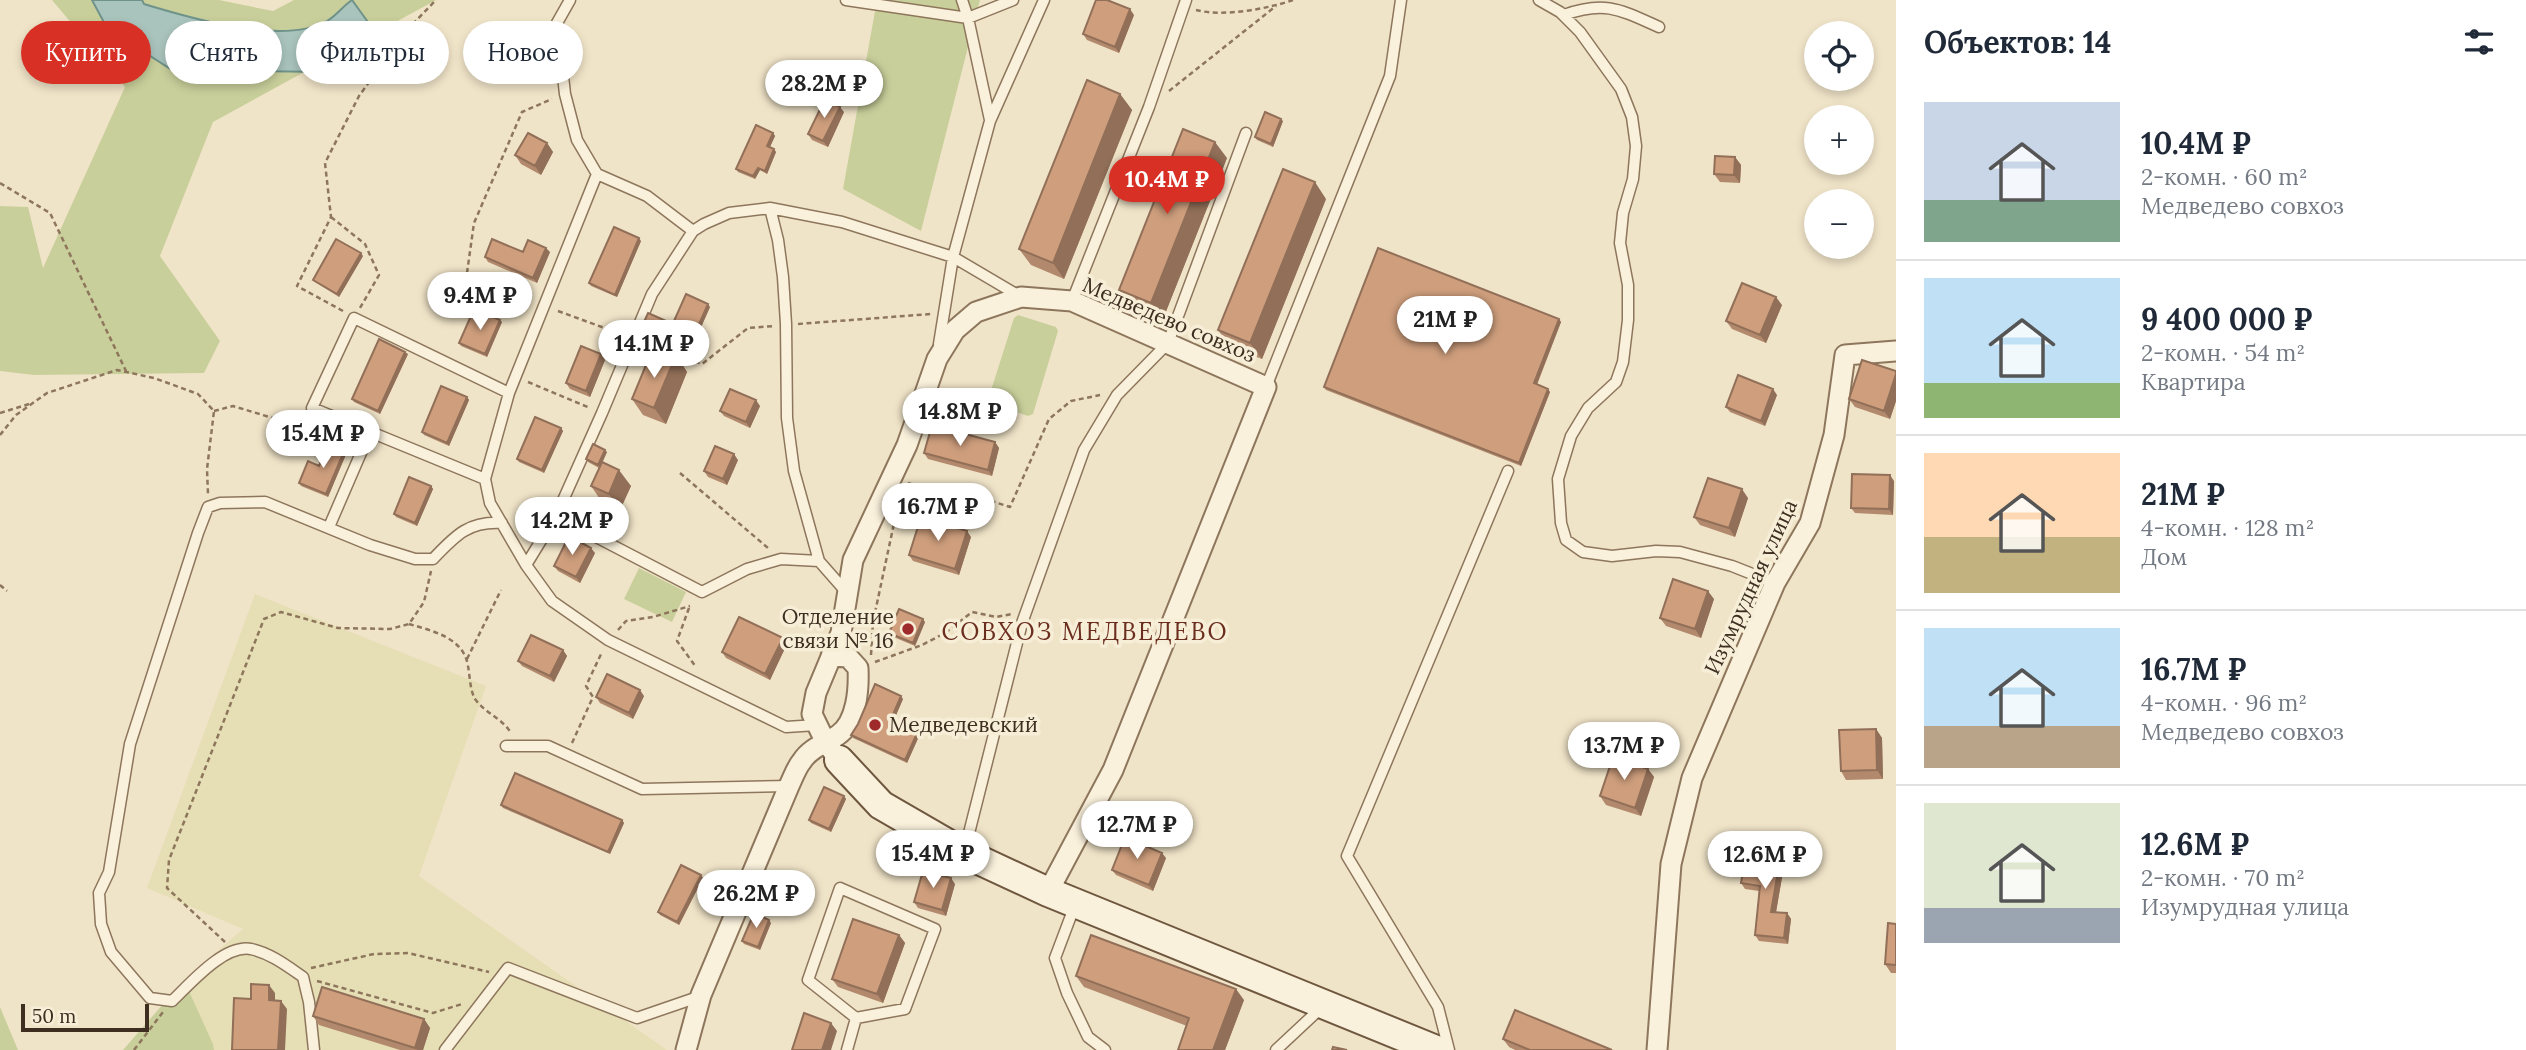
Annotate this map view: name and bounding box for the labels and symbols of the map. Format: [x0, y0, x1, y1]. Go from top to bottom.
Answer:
pin: 28.2M ₽ [759, 60, 889, 120]
pin: 10.4M ₽ [1102, 156, 1232, 216]
street label: Медведево совхоз [1079, 271, 1260, 368]
pin: 9.4M ₽ [423, 272, 537, 332]
pin: 21M ₽ [1396, 296, 1494, 356]
pin: 14.1M ₽ [589, 320, 719, 380]
pin: 14.8M ₽ [895, 388, 1025, 448]
pin: 15.4M ₽ [258, 410, 388, 470]
pin: 16.7M ₽ [873, 484, 1003, 543]
street label: Изумрудная улица [1698, 495, 1803, 679]
pin: 14.2M ₽ [507, 498, 637, 557]
place label: Отделение связи № 16 [782, 603, 894, 654]
district label: СОВХОЗ МЕДВЕДЕВО [941, 616, 1229, 647]
marker: Отделение связи № 16 [900, 621, 916, 637]
place label: Медведевский [889, 711, 1038, 738]
marker: Медведевский [867, 717, 883, 733]
pin: 13.7M ₽ [1559, 722, 1689, 782]
pin: 12.7M ₽ [1072, 802, 1202, 861]
pin: 15.4M ₽ [868, 830, 998, 890]
pin: 12.6M ₽ [1700, 832, 1830, 891]
pin: 26.2M ₽ [691, 870, 821, 930]
scale bar [21, 1001, 149, 1033]

